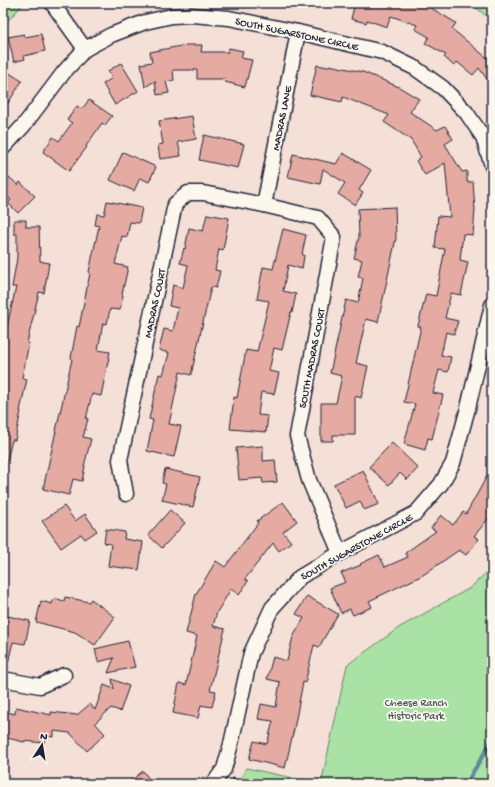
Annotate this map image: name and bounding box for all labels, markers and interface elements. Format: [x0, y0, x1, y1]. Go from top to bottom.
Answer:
street label: SOUTH SUGARSTONE CIRCLE [234, 16, 360, 54]
street label: MADRAS LANE [271, 84, 295, 152]
street label: MADRAS COURT [143, 267, 169, 339]
street label: SOUTH MADRAS COURT [297, 307, 329, 409]
street label: SOUTH SUGARSTONE CIRCLE [299, 511, 416, 583]
park label: Cheese Ranch Historic Park [385, 698, 447, 723]
north arrow [22, 725, 62, 765]
text: N [39, 731, 48, 744]

